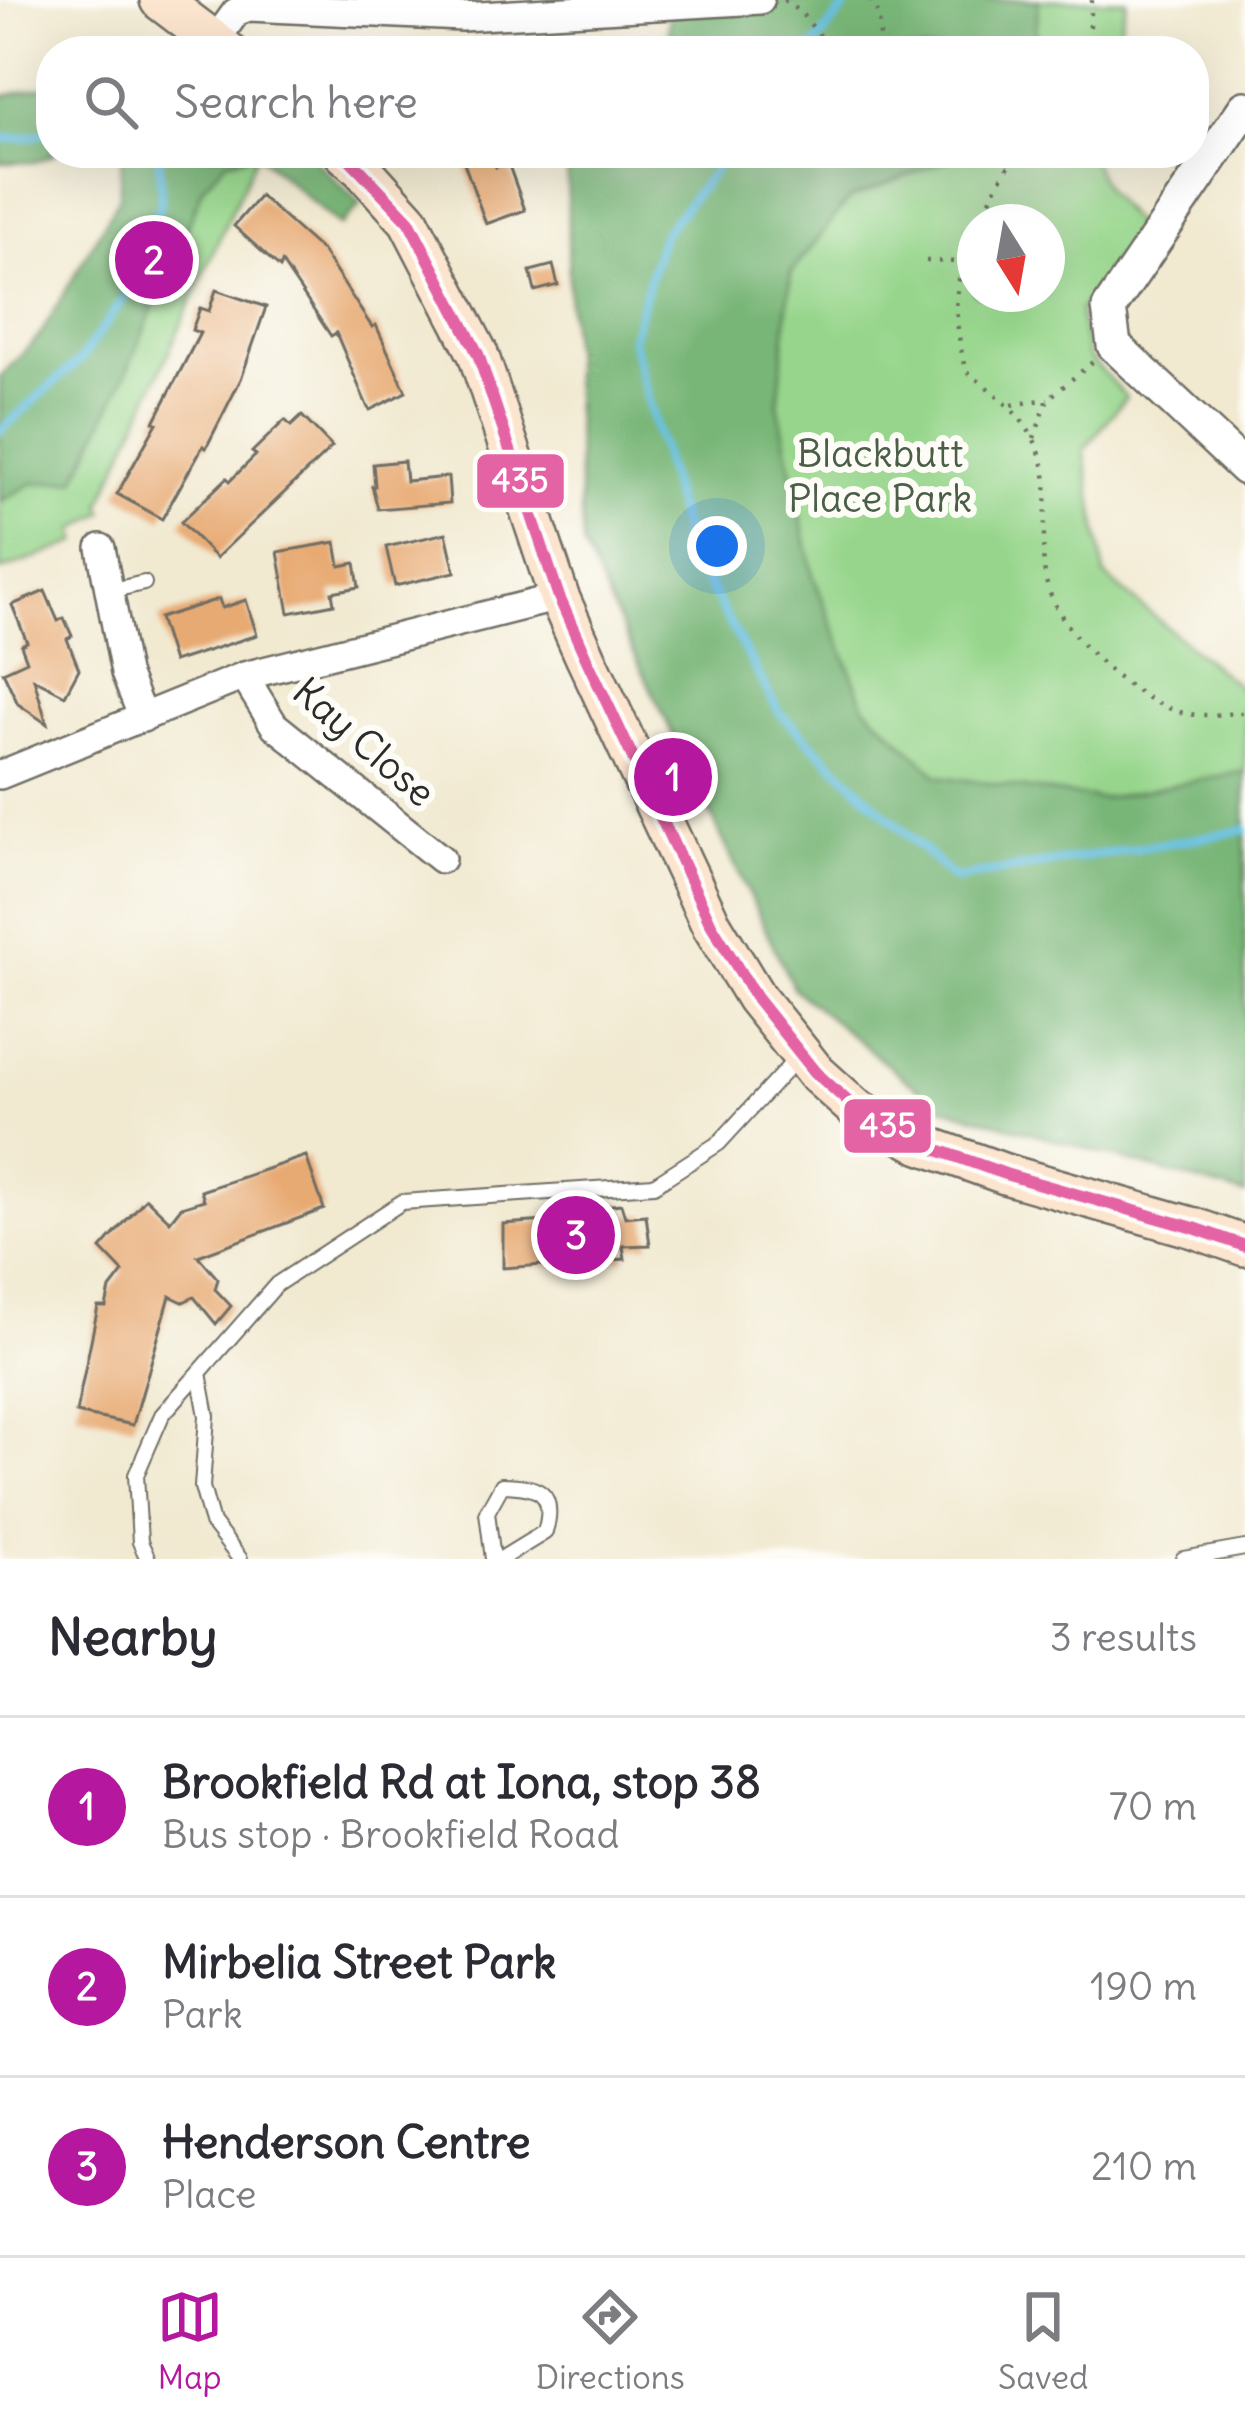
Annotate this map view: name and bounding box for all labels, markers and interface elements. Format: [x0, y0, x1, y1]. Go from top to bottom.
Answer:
search box [36, 36, 1209, 168]
icon: search [78, 69, 144, 135]
text: Search here [174, 74, 418, 130]
north arrow [957, 204, 1065, 312]
pin: 2 [115, 215, 193, 305]
park label: Blackbutt Place Park [788, 429, 972, 523]
line badge: 435 [475, 452, 566, 510]
text: 435 [492, 459, 548, 501]
your location [687, 516, 747, 576]
street label: Kay Close [283, 667, 445, 817]
pin: 1 [634, 732, 712, 822]
line badge: 435 [842, 1097, 933, 1155]
text: 435 [860, 1104, 916, 1146]
pin: 3 [537, 1190, 615, 1280]
text: Nearby [48, 1605, 217, 1669]
text: 3 results [1050, 1613, 1197, 1662]
text: Brookfield Rd at Iona, stop 38 [162, 1754, 761, 1810]
text: 1 [79, 1782, 95, 1831]
text: 70 m [1109, 1782, 1197, 1831]
text: Bus stop · Brookfield Road [162, 1810, 619, 1859]
text: Mirbelia Street Park [162, 1934, 556, 1990]
text: 2 [76, 1962, 98, 2011]
text: 190 m [1090, 1962, 1197, 2011]
text: Park [162, 1990, 243, 2039]
text: Henderson Centre [162, 2114, 530, 2170]
text: 3 [76, 2142, 98, 2191]
text: 210 m [1091, 2142, 1197, 2191]
text: Place [162, 2170, 256, 2219]
tab: Map [157, 2284, 223, 2398]
tab: Directions [536, 2284, 685, 2398]
tab: Saved [998, 2284, 1088, 2398]

